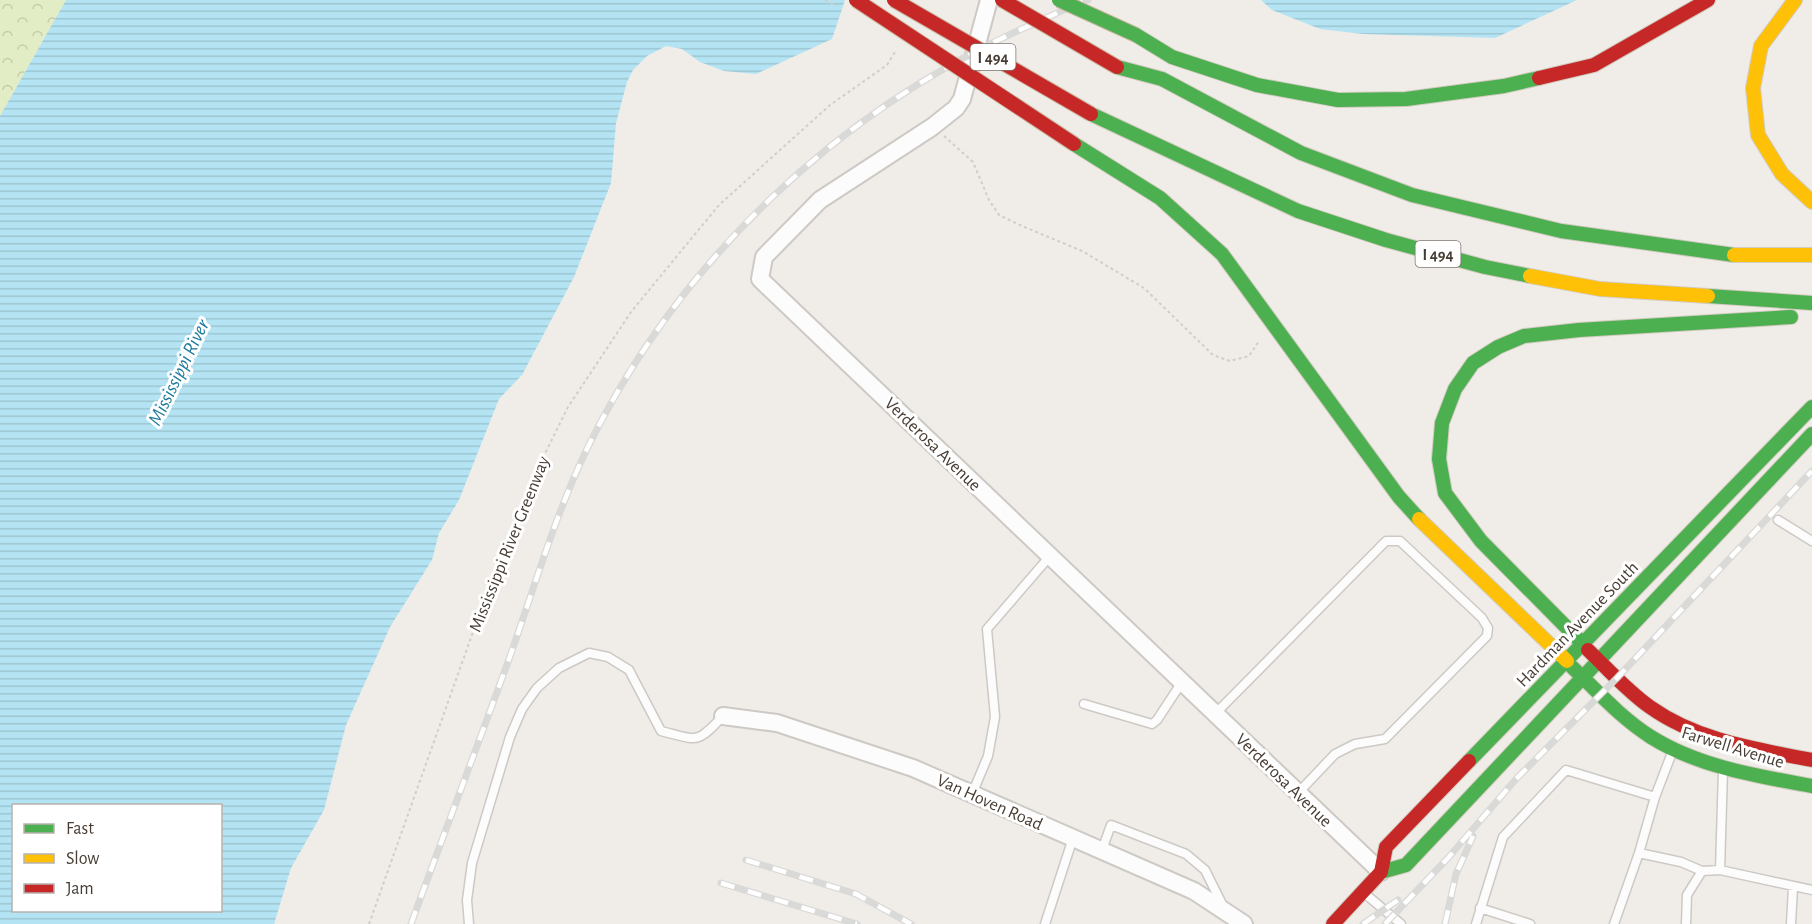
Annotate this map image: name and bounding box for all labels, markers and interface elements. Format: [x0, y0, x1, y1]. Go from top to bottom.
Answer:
road number: I 494 [970, 44, 1016, 70]
road number: I 494 [1416, 241, 1460, 267]
water label: Mississippi River [145, 316, 213, 429]
street label: Verderosa Avenue [881, 394, 984, 495]
street label: Mississippi River Greenway [466, 454, 554, 635]
street label: Hardman Avenue South [1513, 558, 1642, 691]
street label: Farwell Avenue [1679, 724, 1786, 772]
street label: Verderosa Avenue [1232, 730, 1335, 831]
street label: Van Hoven Road [934, 772, 1045, 834]
legend [12, 804, 222, 912]
text: Fast [66, 820, 94, 838]
text: Slow [66, 850, 99, 868]
text: Jam [66, 880, 94, 898]

